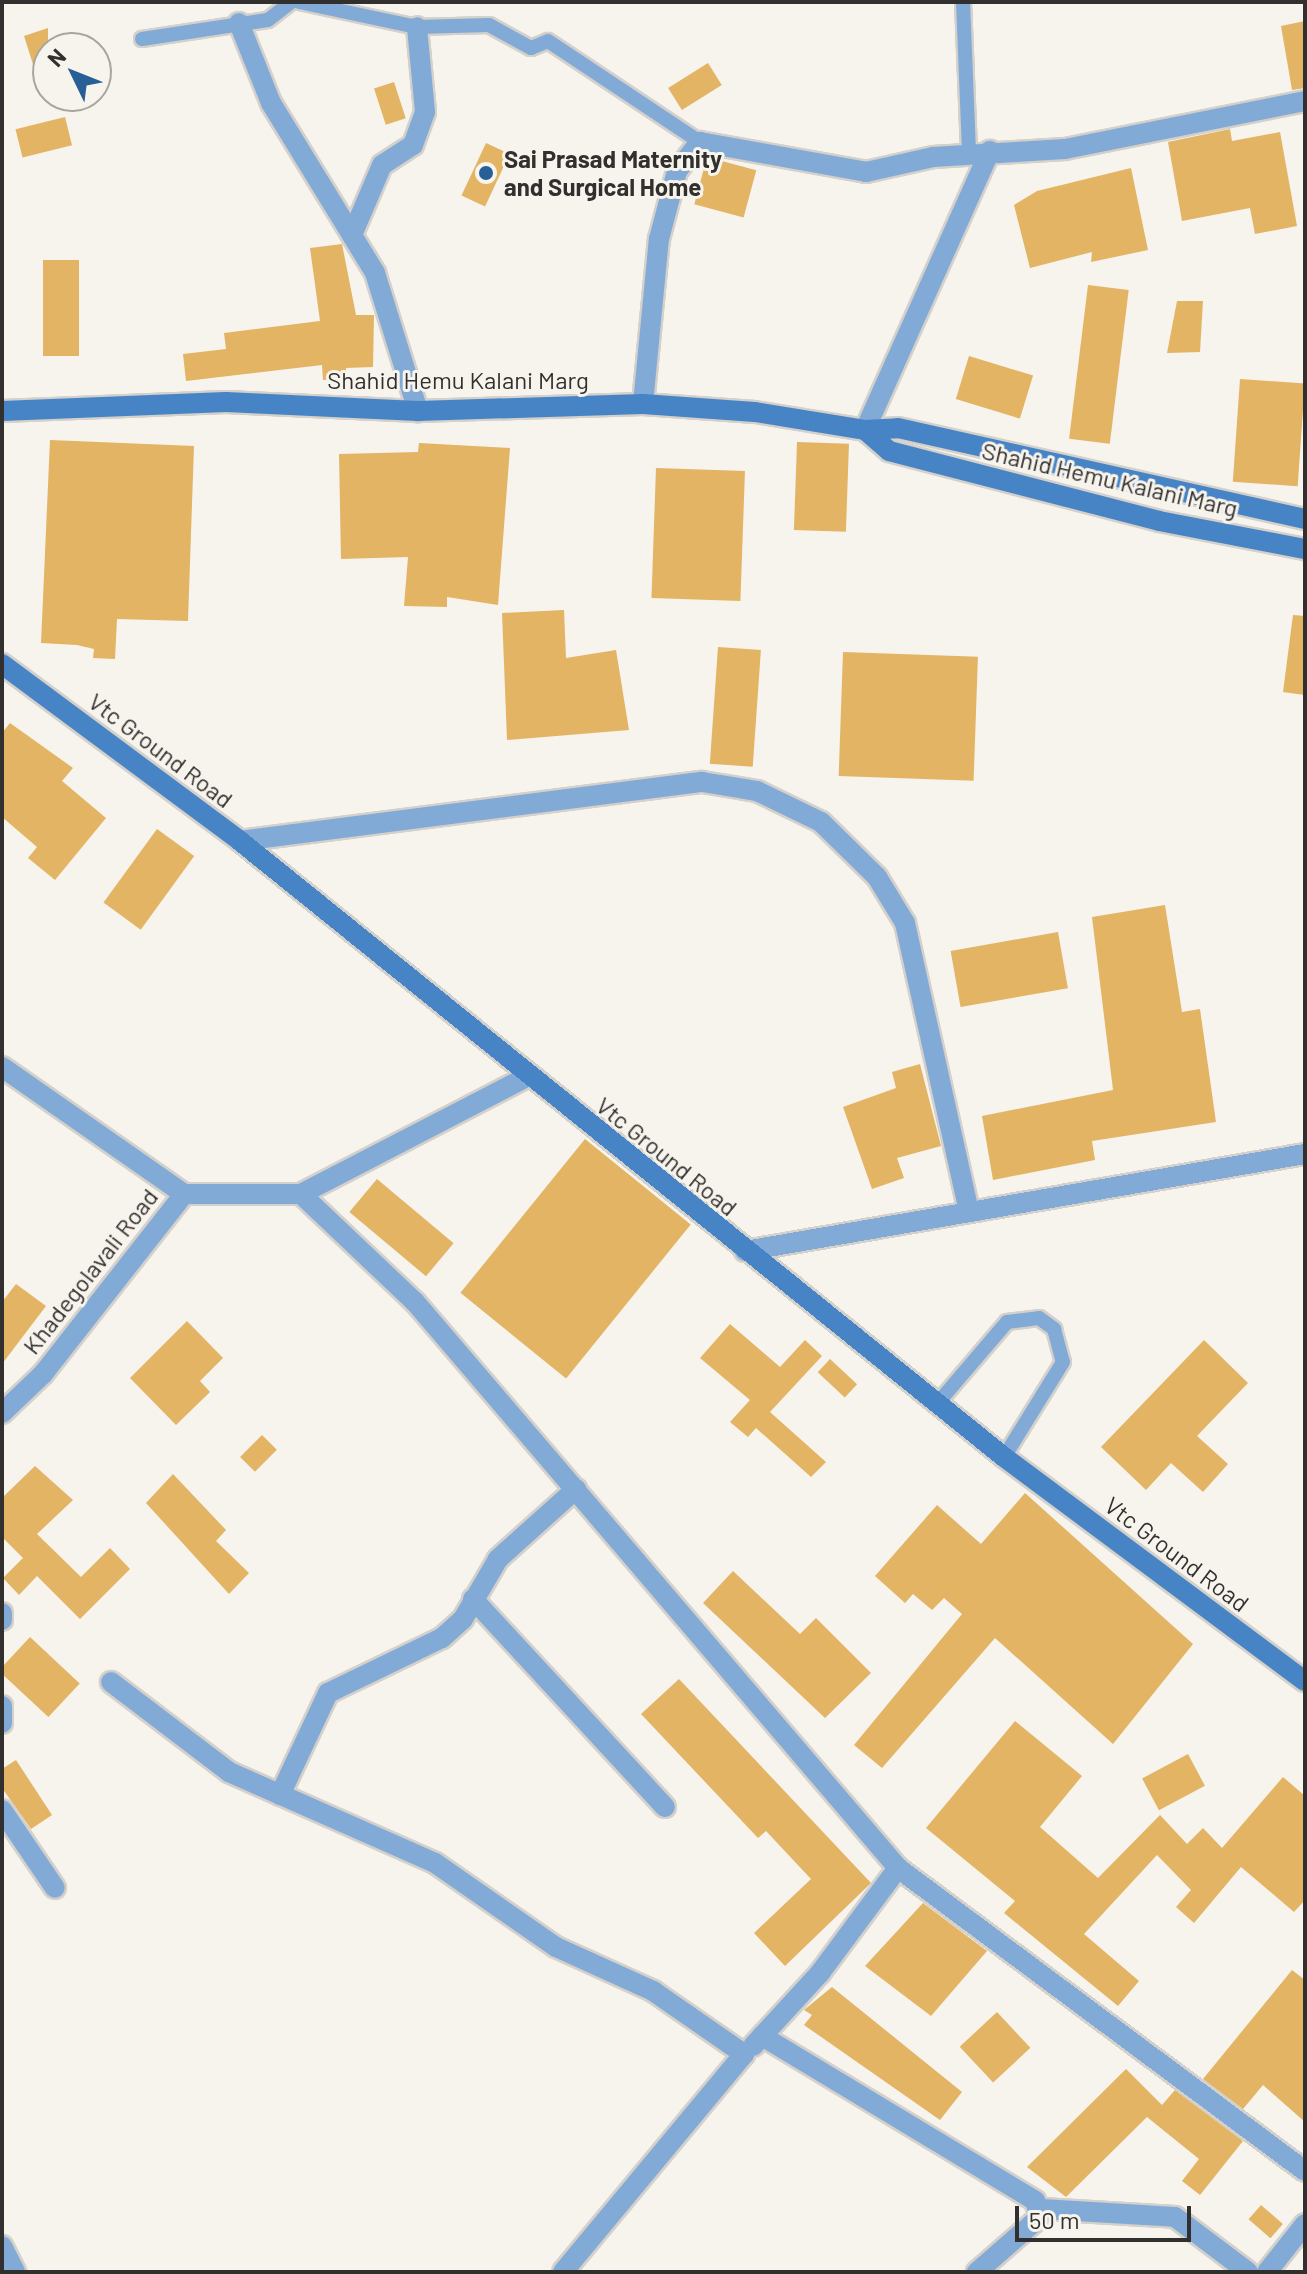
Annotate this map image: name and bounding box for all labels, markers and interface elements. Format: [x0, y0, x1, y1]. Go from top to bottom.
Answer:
north arrow [32, 32, 112, 112]
text: N [41, 43, 70, 71]
place label: Sai Prasad Maternity and Surgical Home [504, 145, 722, 201]
marker: Sai Prasad Maternity and Surgical Home [475, 162, 497, 184]
street label: Shahid Hemu Kalani Marg [327, 366, 589, 394]
street label: Shahid Hemu Kalani Marg [979, 436, 1241, 522]
street label: Vtc Ground Road [83, 687, 239, 813]
street label: Vtc Ground Road [591, 1090, 743, 1222]
street label: Khadegolavali Road [16, 1182, 164, 1360]
street label: Vtc Ground Road [1099, 1491, 1255, 1617]
scale bar [1019, 2190, 1195, 2240]
text: 50 m [1029, 2205, 1080, 2234]

